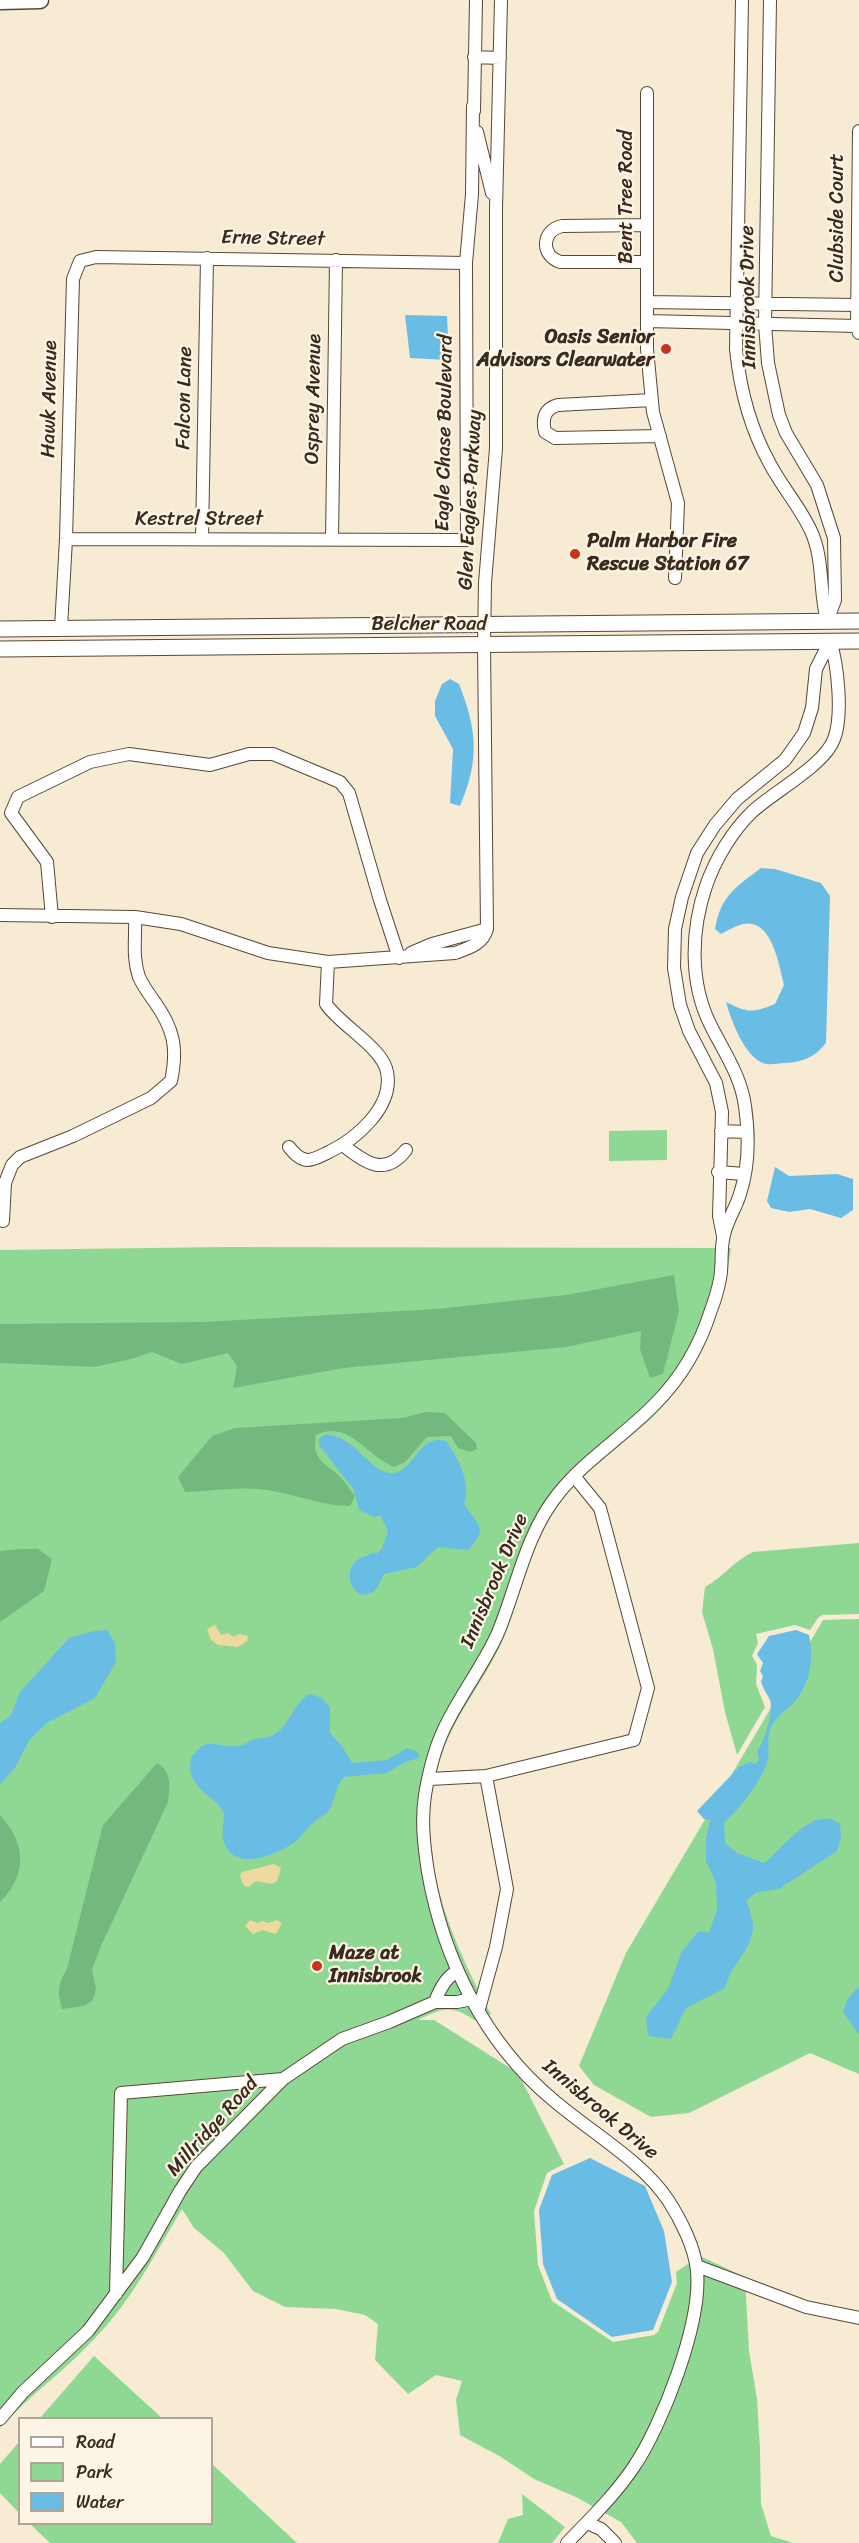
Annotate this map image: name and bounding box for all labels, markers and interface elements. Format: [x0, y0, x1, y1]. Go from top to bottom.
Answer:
street label: Bent Tree Road [615, 130, 639, 264]
street label: Clubside Court [826, 154, 850, 282]
street label: Innisbrook Drive [736, 225, 762, 369]
street label: Erne Street [221, 226, 325, 252]
place label: Oasis Senior Advisors Clearwater [477, 326, 654, 373]
street label: Osprey Avenue [301, 333, 327, 465]
street label: Eagle Chase Boulevard [431, 334, 459, 532]
street label: Hawk Avenue [37, 340, 63, 458]
marker: Oasis Senior Advisors Clearwater [659, 342, 673, 356]
street label: Falcon Lane [172, 346, 198, 450]
street label: Glen Eagles Parkway [454, 409, 488, 591]
street label: Kestrel Street [135, 508, 263, 532]
place label: Palm Harbor Fire Rescue Station 67 [587, 530, 748, 577]
marker: Palm Harbor Fire Rescue Station 67 [568, 547, 582, 561]
street label: Belcher Road [371, 613, 487, 637]
street label: Innisbrook Drive [456, 1510, 534, 1652]
place label: Maze at Innisbrook [329, 1942, 422, 1989]
marker: Maze at Innisbrook [310, 1959, 324, 1973]
street label: Innisbrook Drive [537, 2055, 663, 2165]
street label: Millridge Road [162, 2072, 264, 2182]
legend [18, 2417, 213, 2525]
text: Road [76, 2426, 115, 2458]
text: Park [76, 2456, 113, 2488]
text: Water [76, 2486, 123, 2518]

